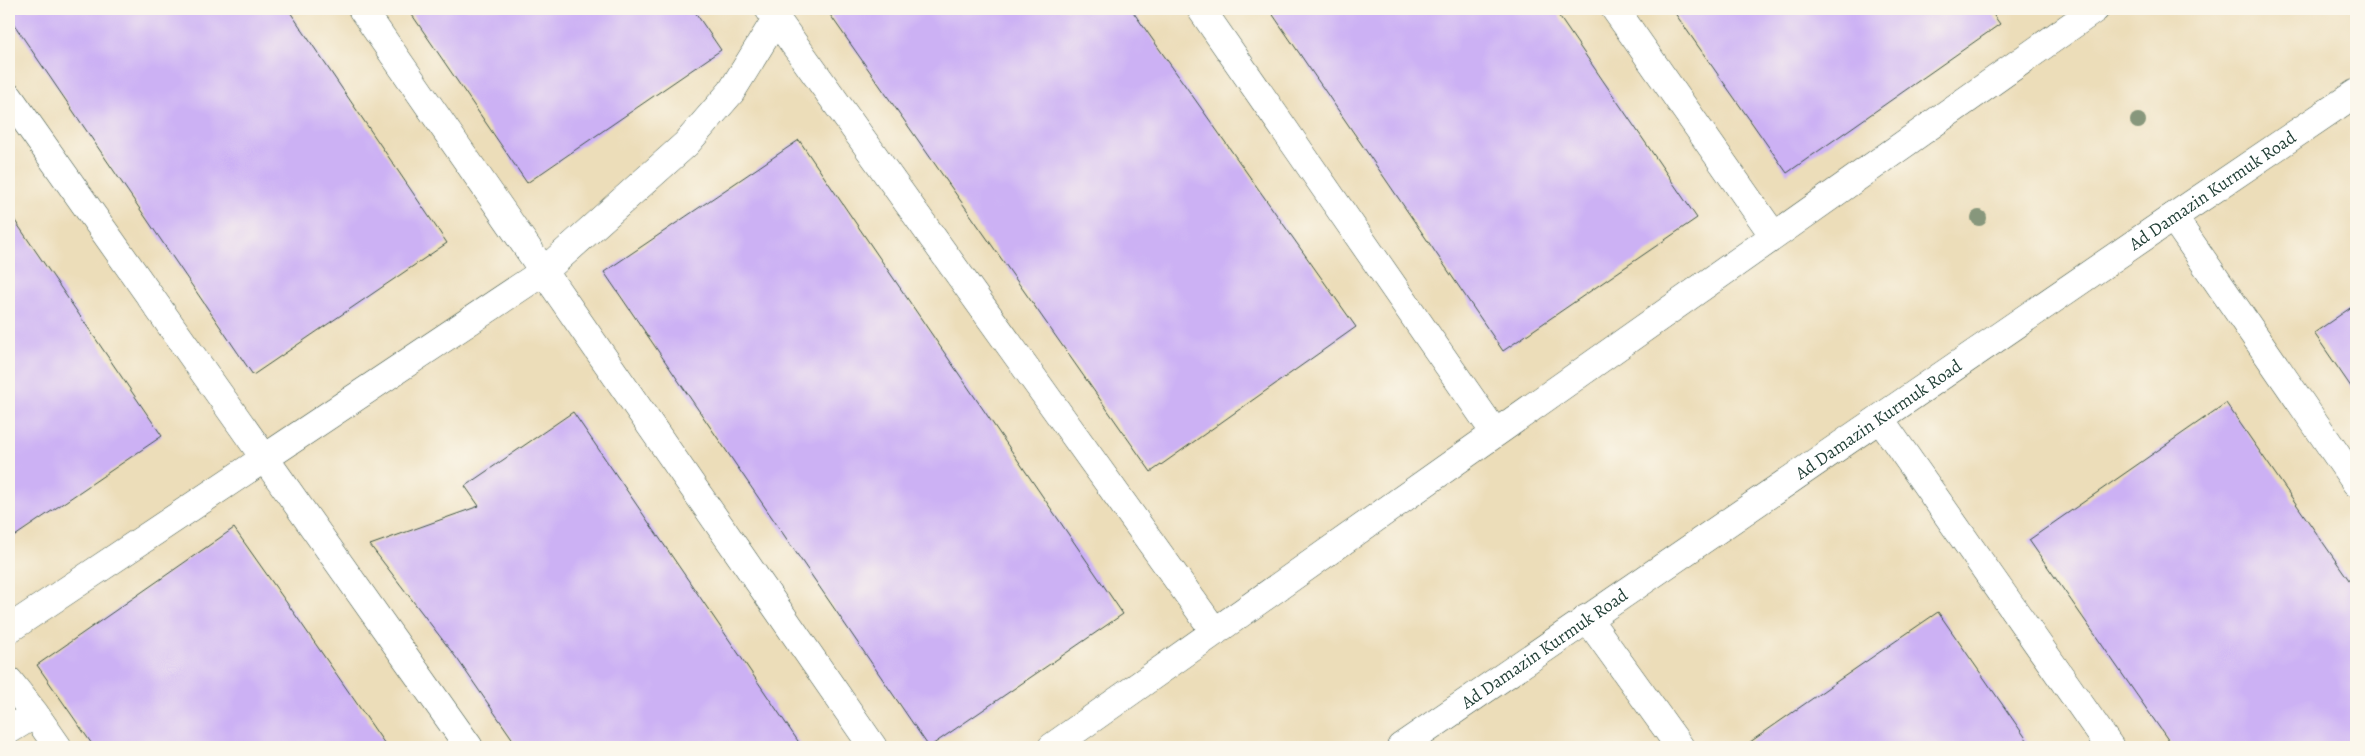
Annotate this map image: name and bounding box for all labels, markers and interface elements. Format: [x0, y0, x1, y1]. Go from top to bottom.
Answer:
street label: Ad Damazin Kurmuk Road [2123, 125, 2301, 256]
street label: Ad Damazin Kurmuk Road [1789, 353, 1967, 486]
street label: Ad Damazin Kurmuk Road [1456, 583, 1633, 715]

